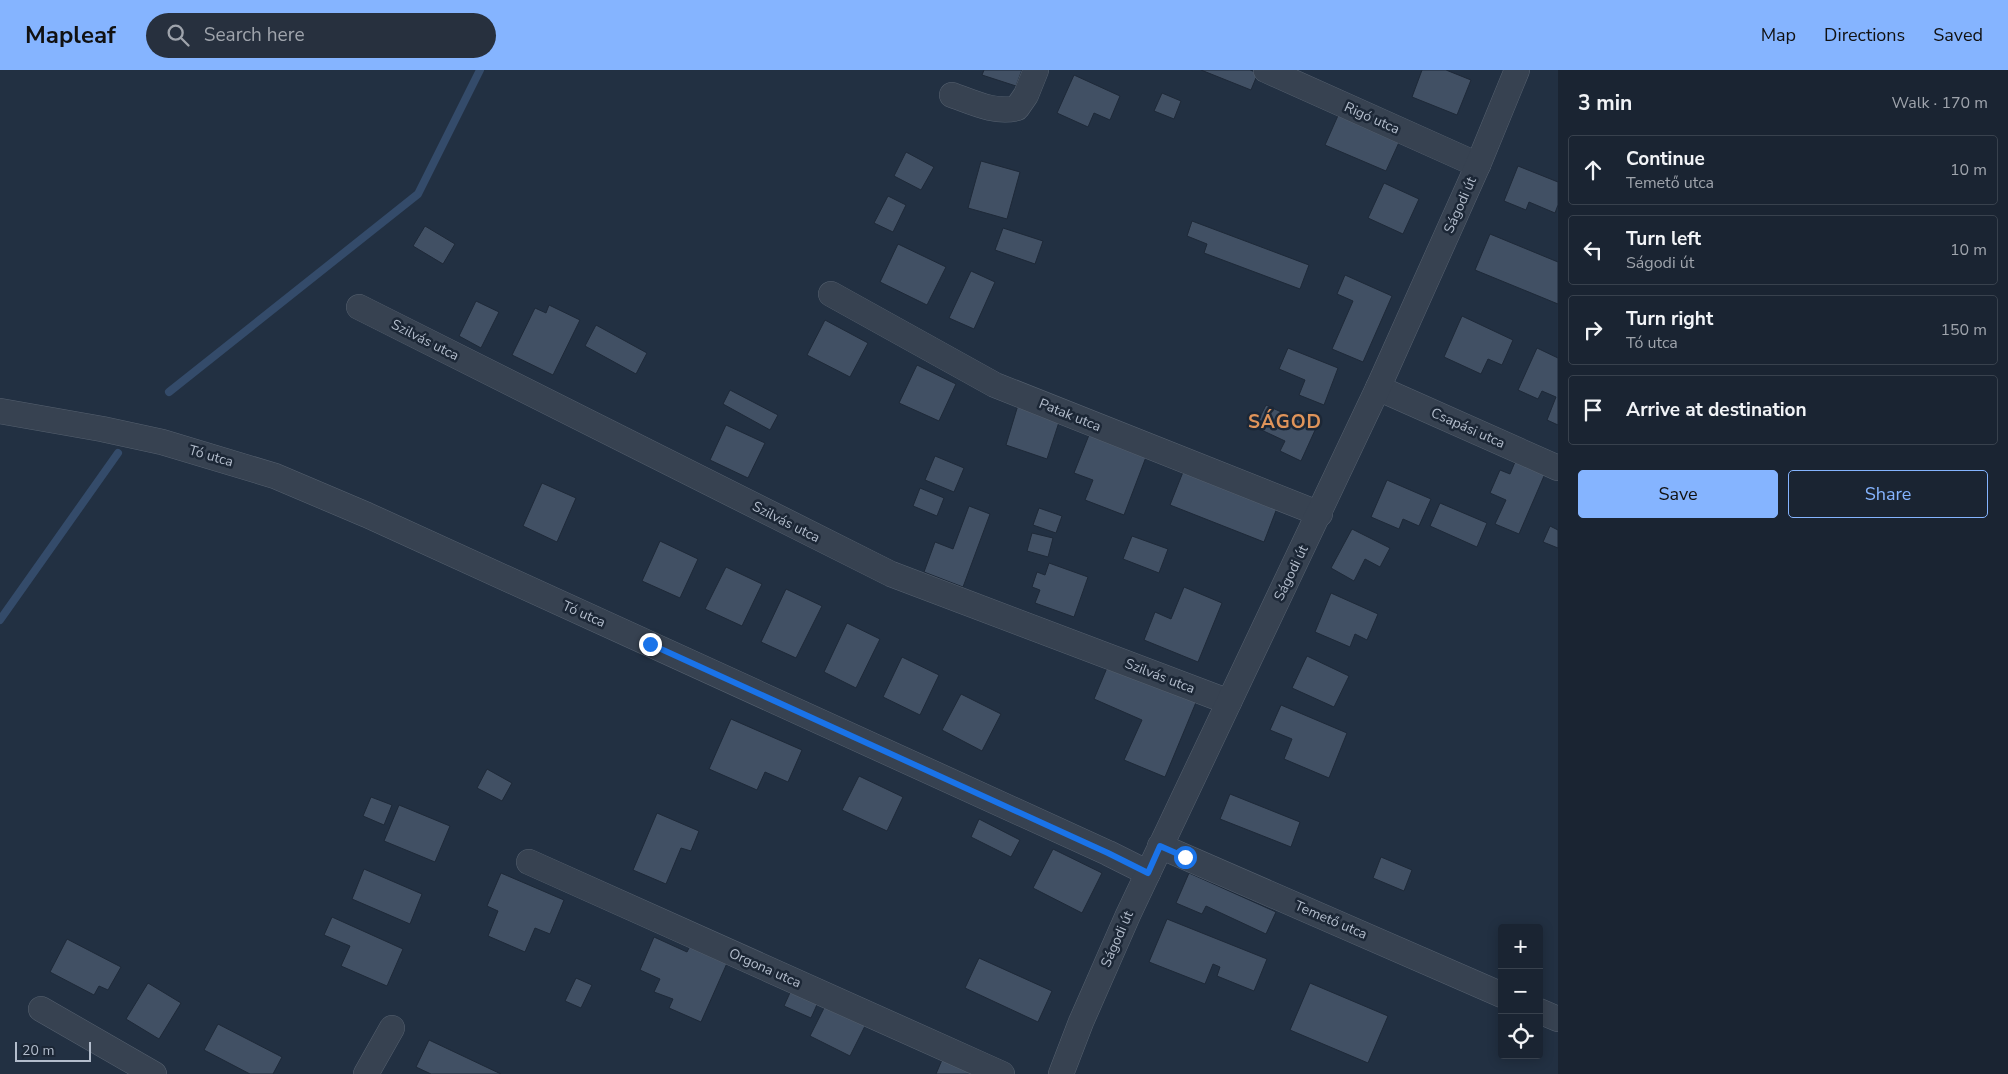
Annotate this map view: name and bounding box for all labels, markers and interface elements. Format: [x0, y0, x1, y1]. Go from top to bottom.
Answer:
search box [146, 13, 496, 58]
text: Mapleaf [25, 19, 116, 51]
icon: search [164, 21, 192, 49]
text: Search here [204, 22, 305, 48]
text: Map [1761, 23, 1796, 47]
text: Directions [1824, 23, 1905, 47]
text: Saved [1933, 23, 1983, 47]
text: 3 min [1578, 89, 1632, 117]
text: Walk · 170 m [1892, 92, 1988, 114]
street label: Rigó utca [1341, 97, 1403, 139]
text: Continue [1626, 146, 1705, 172]
icon: ahead [1579, 156, 1607, 184]
text: 10 m [1950, 159, 1987, 181]
text: Temető utca [1626, 172, 1714, 194]
street label: Ságodi út [1439, 174, 1481, 236]
text: Turn left [1626, 226, 1701, 252]
icon: left [1579, 236, 1607, 264]
text: 10 m [1950, 239, 1987, 261]
text: Ságodi út [1626, 252, 1694, 274]
text: Turn right [1626, 306, 1713, 332]
street label: Szilvás utca [388, 315, 462, 365]
icon: right [1579, 316, 1607, 344]
text: 150 m [1940, 319, 1987, 341]
text: Tó utca [1626, 332, 1678, 354]
street label: Patak utca [1036, 394, 1104, 436]
icon: arrive [1579, 396, 1607, 424]
text: Arrive at destination [1626, 397, 1807, 423]
street label: Csapási utca [1428, 403, 1508, 453]
district label: SÁGOD [1248, 409, 1322, 435]
street label: Tó utca [187, 441, 235, 471]
button: Save [1578, 470, 1778, 518]
button: Share [1788, 470, 1988, 518]
street label: Szilvás utca [749, 497, 823, 547]
street label: Ságodi út [1269, 542, 1313, 604]
street label: Tó utca [559, 596, 609, 632]
route end [639, 633, 662, 656]
street label: Szilvás utca [1122, 654, 1198, 698]
route start [1174, 846, 1197, 869]
street label: Temető utca [1292, 896, 1370, 944]
street label: Ságodi út [1096, 908, 1138, 970]
map controls [1498, 924, 1543, 1059]
button: + [1498, 924, 1543, 969]
street label: Orgona utca [726, 944, 804, 992]
button: − [1498, 969, 1543, 1014]
button: locate [1498, 1014, 1543, 1059]
scale bar [15, 1039, 91, 1062]
text: 20 m [22, 1041, 54, 1060]

